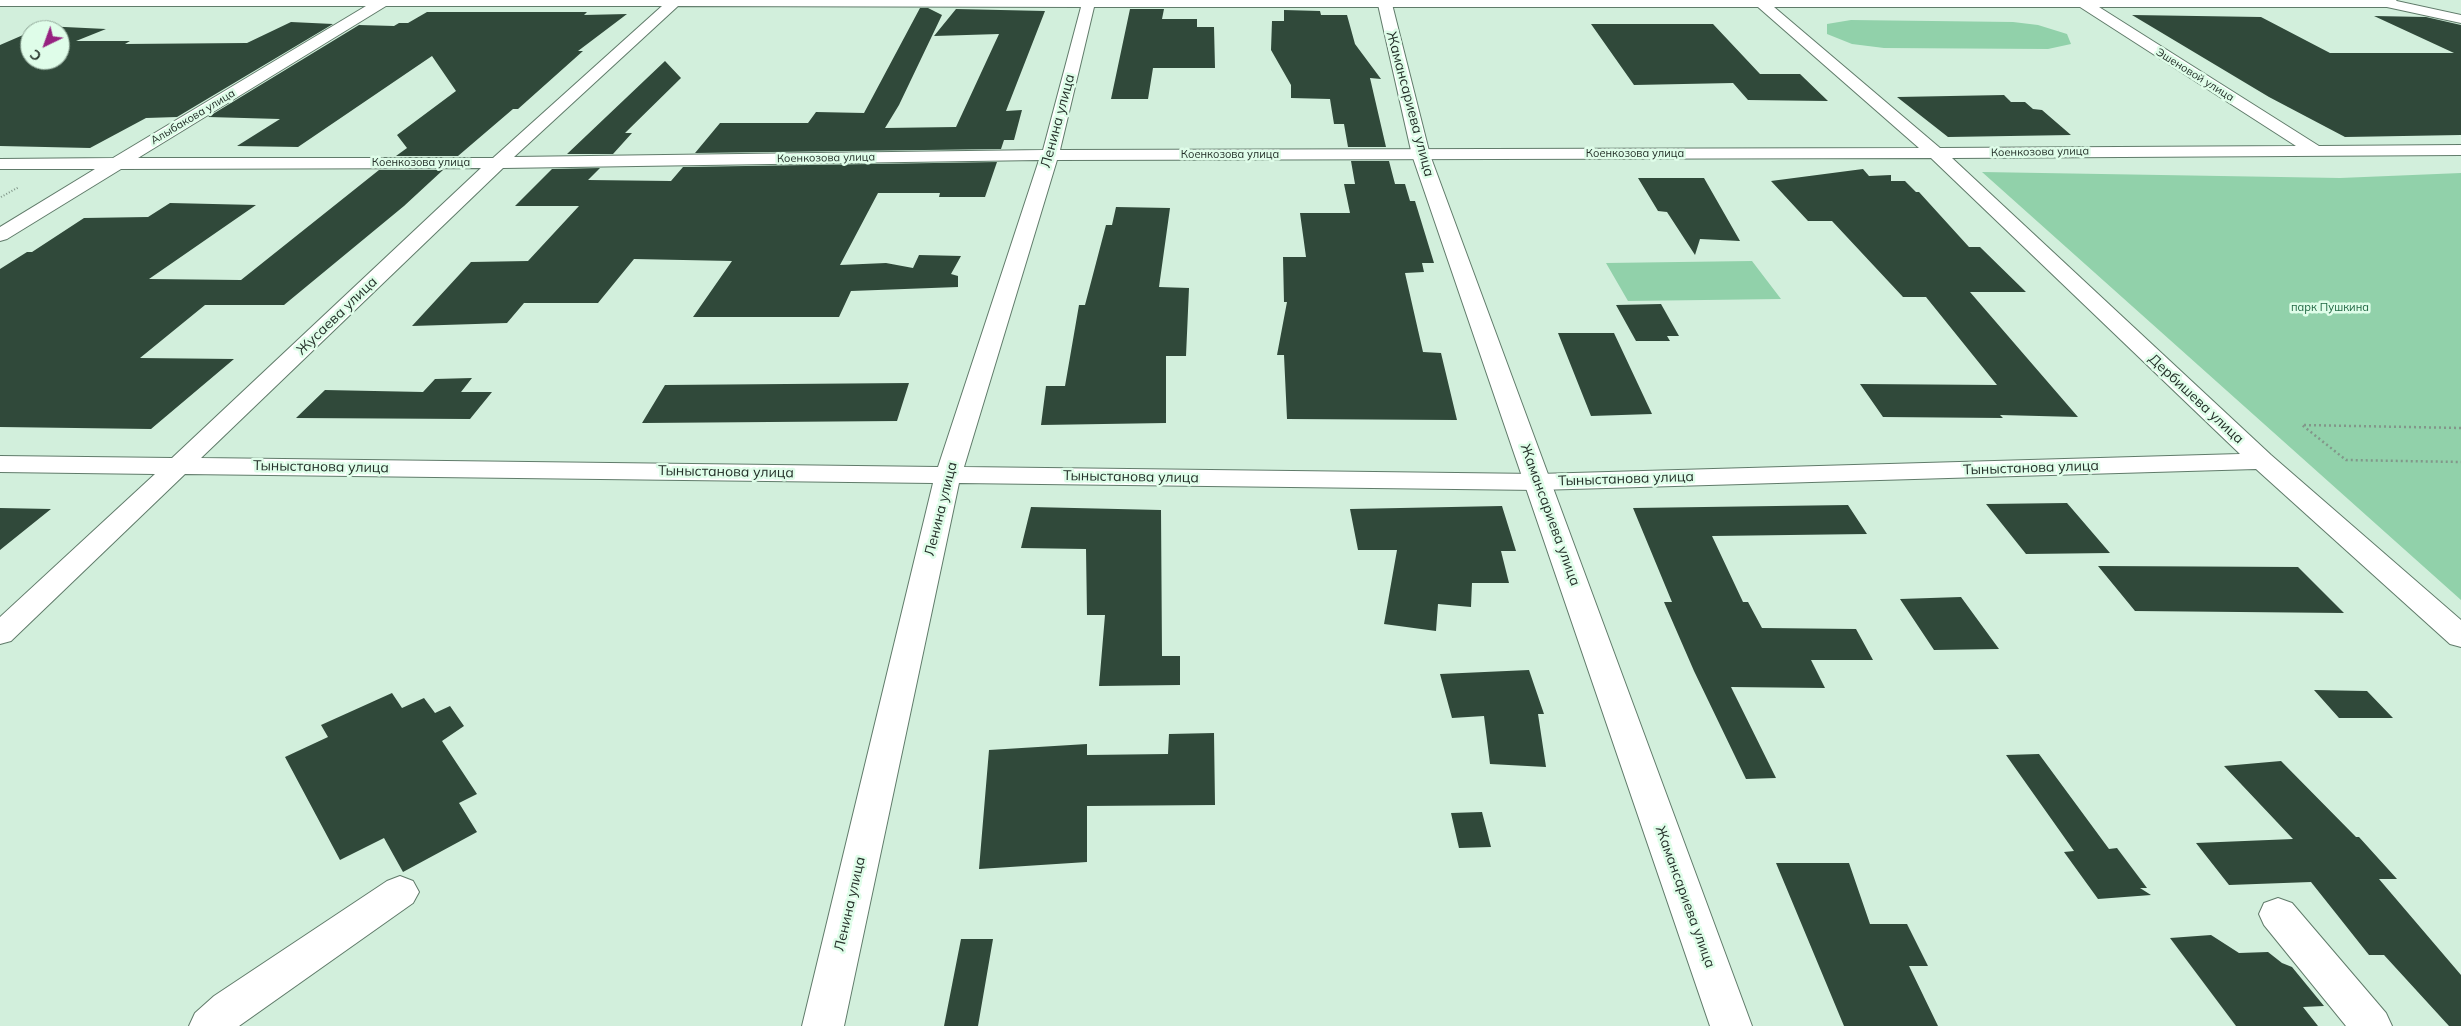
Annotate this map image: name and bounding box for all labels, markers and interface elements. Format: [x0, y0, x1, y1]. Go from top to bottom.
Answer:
north arrow [20, 20, 70, 70]
street label: Жамансариева улица [1382, 29, 1438, 179]
text: С [26, 46, 45, 65]
street label: Эшеновой улица [2153, 46, 2237, 104]
street label: Ленина улица [1037, 72, 1079, 170]
street label: Алыбакова улица [148, 87, 238, 147]
street label: Коенкозова улица [1991, 145, 2089, 159]
street label: Коенкозова улица [1586, 147, 1684, 161]
street label: Коенкозова улица [1181, 148, 1279, 162]
street label: Коенкозова улица [777, 151, 875, 165]
street label: Коенкозова улица [372, 156, 470, 170]
street label: Жусаева улица [293, 273, 381, 359]
park label: парк Пушкина [2291, 301, 2369, 315]
street label: Дербишева улица [2145, 351, 2247, 447]
street label: Жамансариева улица [1516, 442, 1584, 588]
street label: Тыныстанова улица [253, 457, 389, 477]
street label: Тыныстанова улица [1963, 457, 2099, 479]
street label: Ленина улица [921, 460, 961, 558]
street label: Тыныстанова улица [658, 462, 794, 482]
street label: Тыныстанова улица [1063, 467, 1199, 487]
street label: Тыныстанова улица [1558, 468, 1694, 490]
street label: Жамансариева улица [1651, 824, 1719, 970]
street label: Ленина улица [831, 855, 869, 953]

